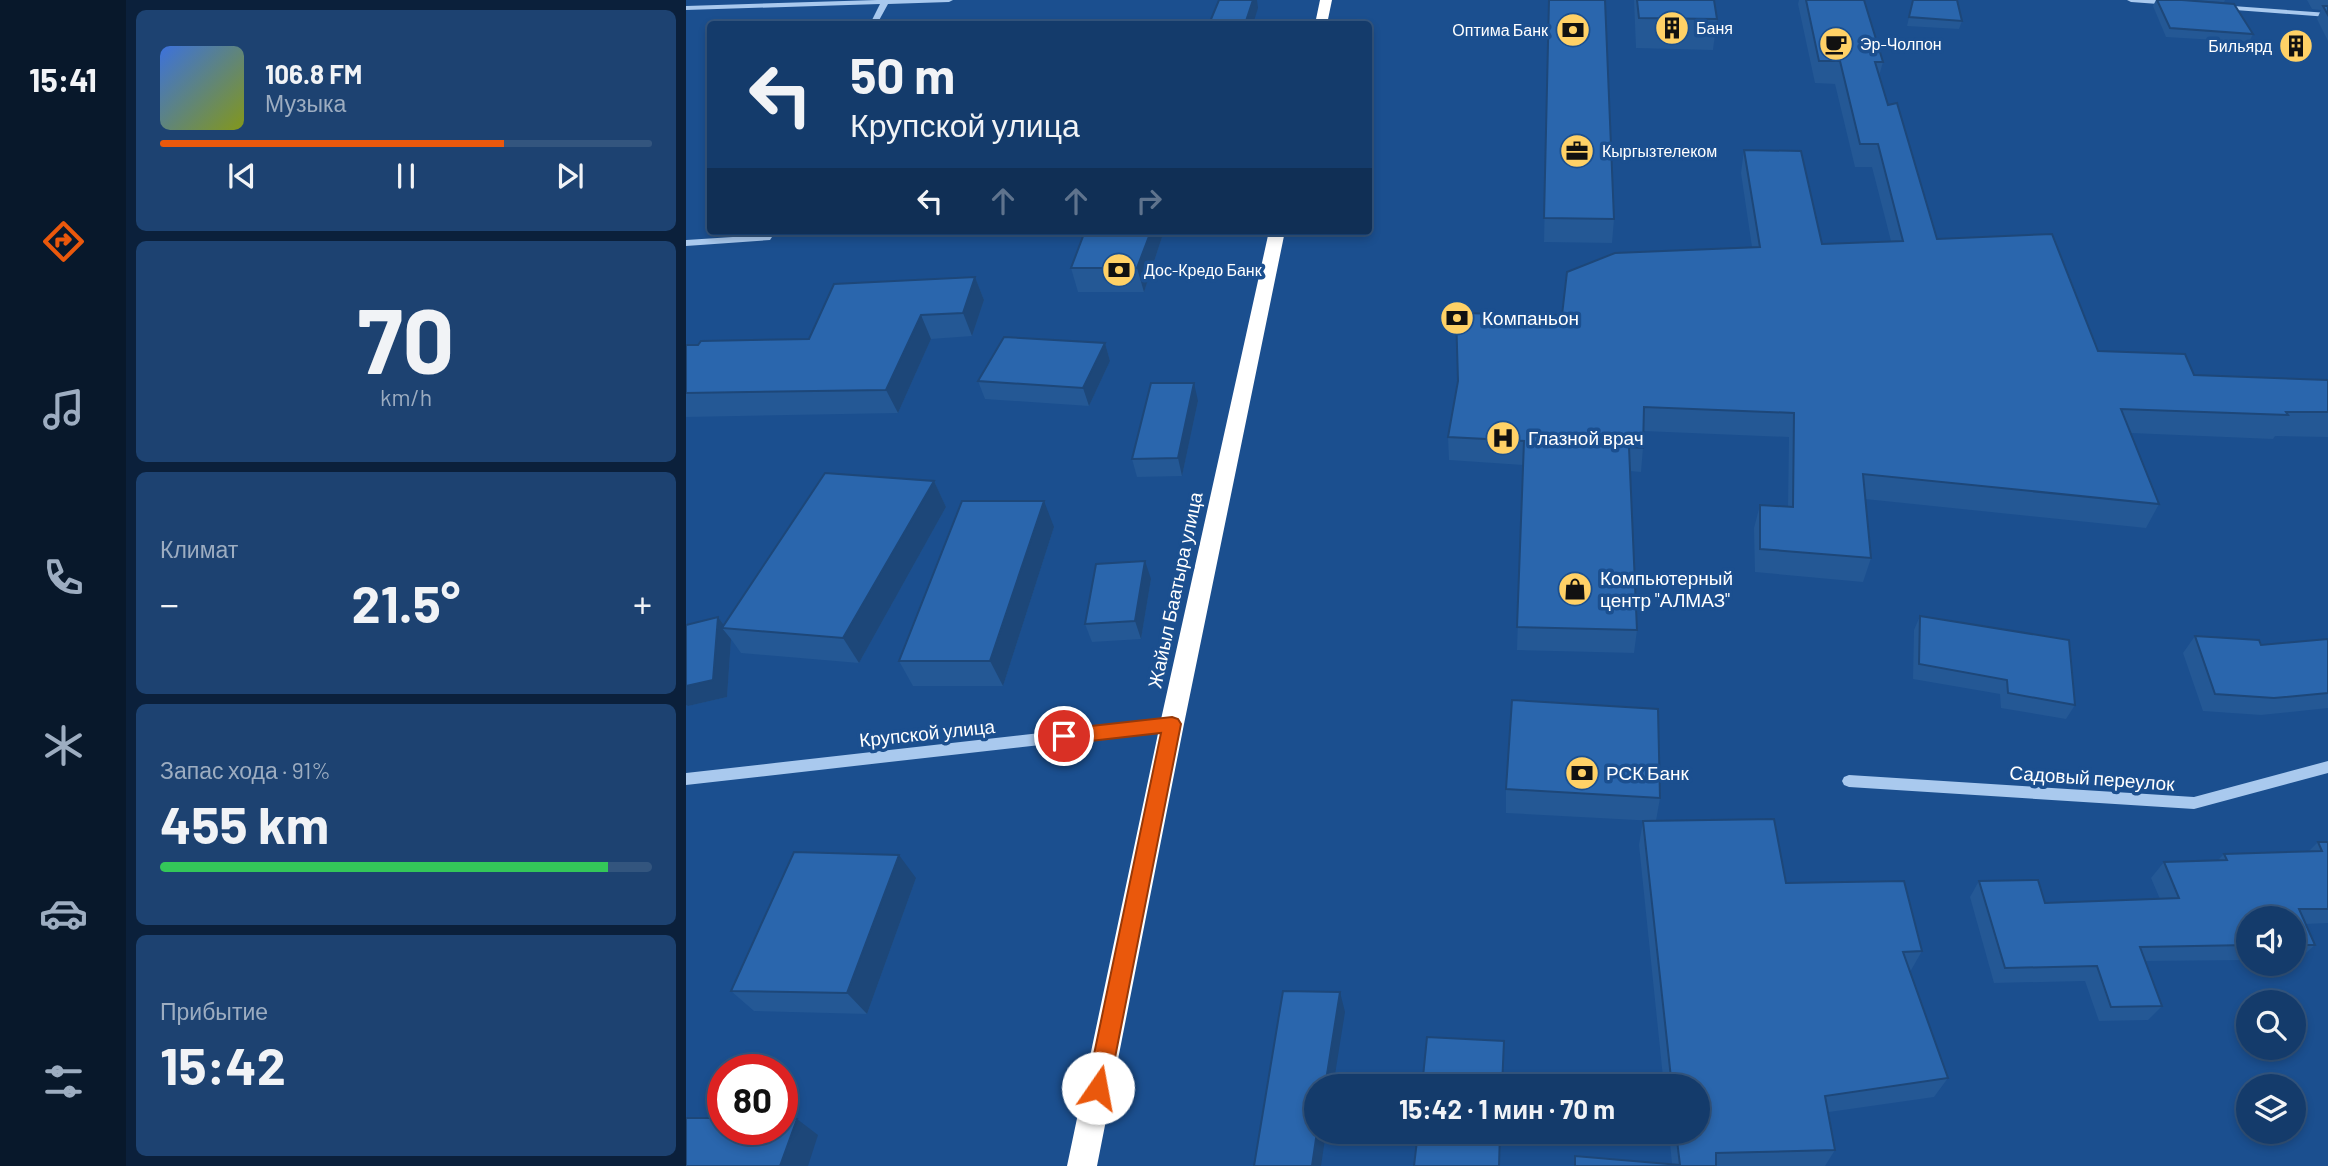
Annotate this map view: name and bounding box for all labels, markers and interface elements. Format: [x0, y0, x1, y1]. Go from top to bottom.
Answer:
building icon: Баня [1653, 9, 1691, 47]
bank icon: Оптима Банк [1554, 11, 1592, 49]
place label: Баня [1696, 18, 1733, 37]
place label: Оптима Банк [1452, 20, 1549, 39]
cafe icon: Эр-Чолпон [1817, 25, 1855, 63]
building icon: Бильярд [2277, 27, 2315, 65]
place label: Эр-Чолпон [1860, 34, 1942, 53]
place label: Бильярд [2208, 36, 2273, 55]
text: 50 m [850, 45, 955, 104]
icon: left [735, 49, 826, 140]
text: 106.8 FM [265, 58, 362, 89]
text: 15:41 [29, 60, 97, 98]
text: Музыка [265, 89, 346, 117]
text: Крупской улица [850, 105, 1080, 143]
office icon: Кыргызтелеком [1558, 132, 1596, 170]
place label: Кыргызтелеком [1602, 141, 1717, 160]
icon: previous [223, 157, 261, 195]
icon: pause [387, 157, 425, 195]
icon: next [551, 157, 589, 195]
icon: left [911, 182, 949, 220]
icon: ahead [984, 182, 1022, 220]
icon: ahead [1057, 182, 1095, 220]
icon: right [1130, 182, 1168, 220]
icon: directions [39, 217, 88, 266]
bank icon: Дос-Кредо Банк [1100, 251, 1138, 289]
place label: Дос-Кредо Банк [1144, 260, 1263, 279]
text: 70 [357, 283, 455, 392]
bank icon: Компаньон [1438, 299, 1476, 337]
place label: Компаньон [1482, 306, 1579, 329]
text: km/h [380, 383, 432, 411]
icon: music [39, 385, 88, 434]
hospital icon: Глазной врач [1484, 419, 1522, 457]
place label: Глазной врач [1528, 426, 1644, 449]
street label: Жайыл Баатыра улица [1142, 489, 1207, 690]
text: Климат [160, 535, 238, 563]
icon: phone [39, 553, 88, 602]
place label: Компьютерный центр "АЛМАЗ" [1600, 566, 1733, 611]
shop icon: Компьютерный центр "АЛМАЗ" [1556, 570, 1594, 608]
text: 21.5° [352, 571, 460, 633]
text: − [160, 580, 179, 626]
text: + [633, 580, 652, 626]
pin [1034, 706, 1094, 766]
street label: Крупской улица [858, 714, 996, 751]
icon: arrive [1045, 717, 1083, 755]
icon: climate [39, 721, 88, 770]
bank icon: РСК Банк [1563, 754, 1601, 792]
text: Запас хода · 91% [160, 756, 331, 784]
street label: Садовый переулок [2009, 760, 2176, 795]
place label: РСК Банк [1606, 761, 1690, 784]
text: 455 km [160, 792, 329, 854]
icon: car [39, 889, 88, 938]
map controls [2236, 906, 2306, 1144]
button: sound [2236, 906, 2306, 976]
button: search [2236, 990, 2306, 1060]
text: Прибытие [160, 997, 268, 1025]
text: 15:42 [160, 1033, 286, 1095]
position arrow [1061, 1051, 1135, 1125]
speed limit sign: 80 [707, 1054, 798, 1145]
icon: filters [39, 1057, 88, 1106]
button: layers [2236, 1074, 2306, 1144]
text: 15:42 · 1 мин · 70 m [1399, 1093, 1615, 1124]

